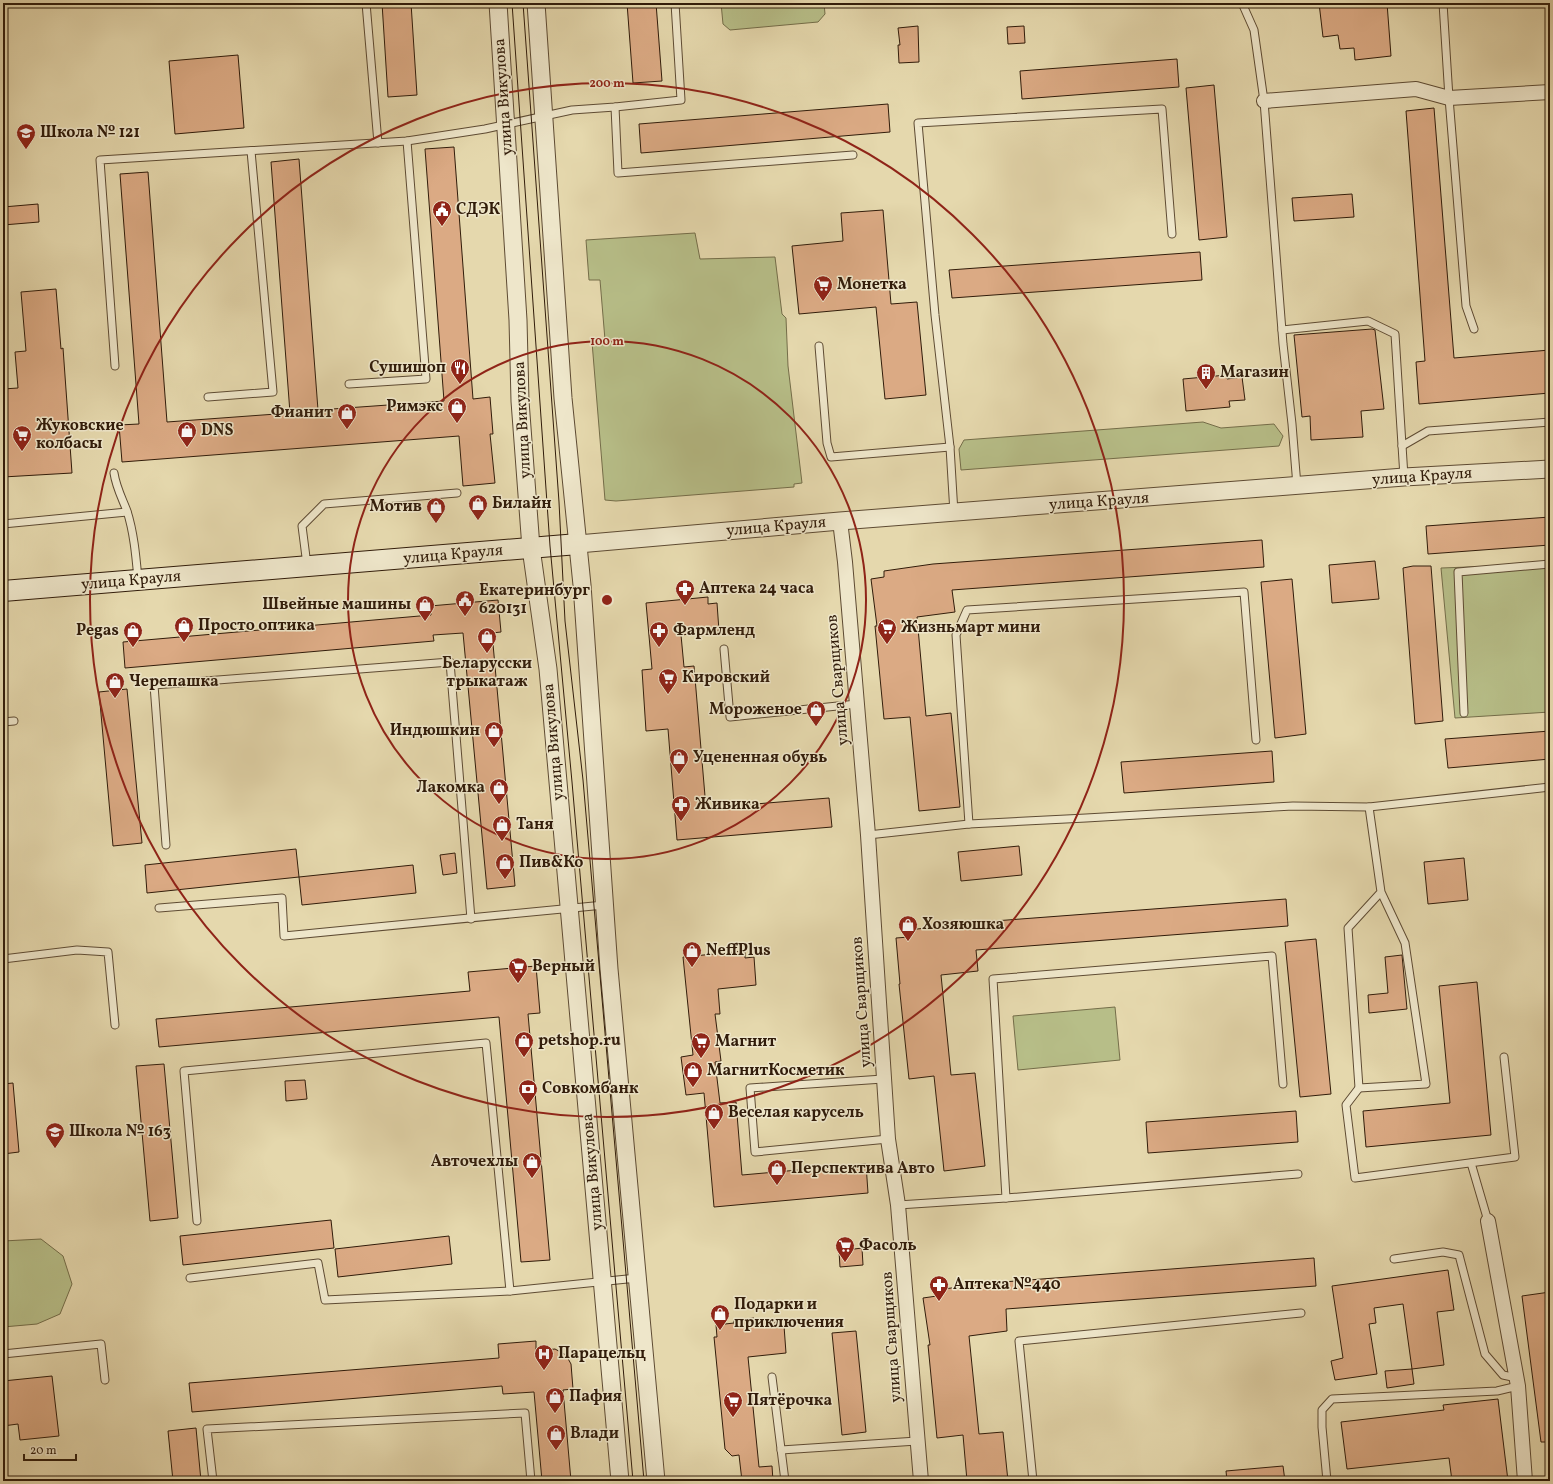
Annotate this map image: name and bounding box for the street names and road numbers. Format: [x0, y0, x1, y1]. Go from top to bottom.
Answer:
street label: улица Викулова [489, 38, 519, 156]
street label: улица Викулова [509, 361, 537, 479]
street label: улица Крауля [1371, 463, 1473, 491]
street label: улица Крауля [1048, 488, 1150, 516]
street label: улица Крауля [725, 512, 827, 542]
street label: улица Крауля [402, 540, 504, 570]
street label: улица Крауля [80, 566, 182, 596]
street label: улица Сварщиков [821, 614, 855, 746]
street label: улица Викулова [538, 683, 570, 801]
street label: улица Сварщиков [846, 936, 878, 1068]
street label: улица Викулова [577, 1113, 609, 1231]
street label: улица Сварщиков [876, 1271, 908, 1403]

